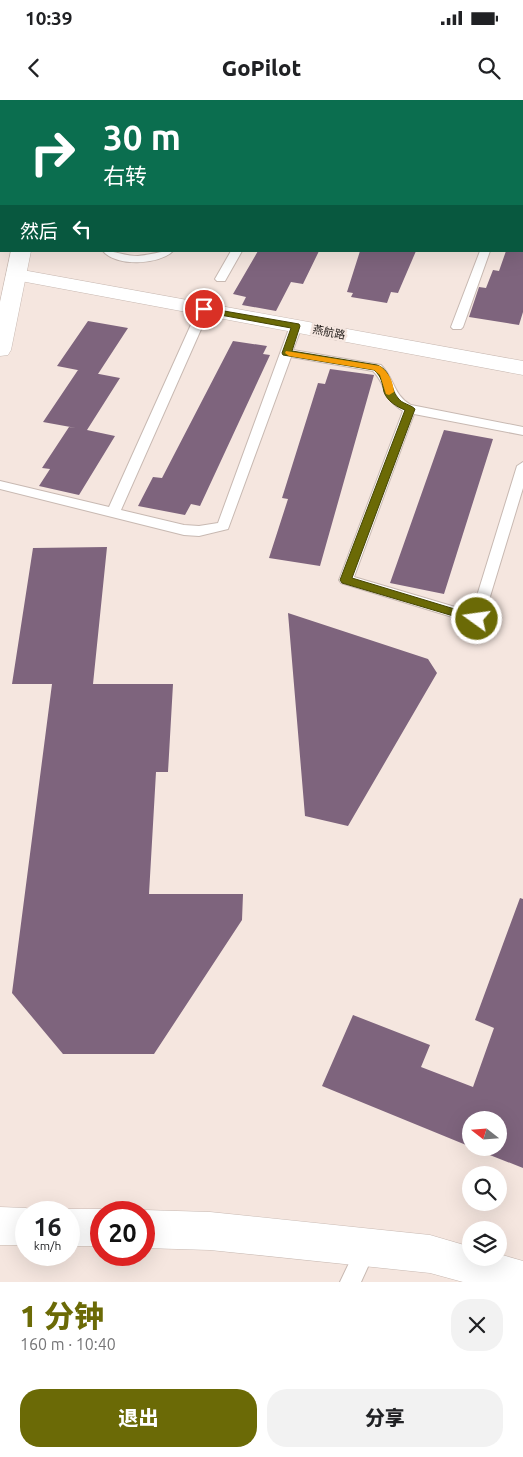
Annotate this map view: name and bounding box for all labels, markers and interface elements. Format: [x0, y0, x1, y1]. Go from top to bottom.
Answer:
text: 10:39 [25, 7, 73, 29]
icon: back [20, 54, 48, 82]
icon: search [475, 54, 503, 82]
text: GoPilot [222, 55, 301, 80]
text: 30 m [103, 117, 181, 157]
icon: right [20, 120, 85, 185]
text: 右转 [103, 163, 147, 188]
icon: left [68, 215, 96, 243]
text: 然后 [20, 220, 58, 242]
pin [183, 288, 225, 330]
icon: arrive [190, 295, 218, 323]
street label: 燕航路 [312, 323, 346, 341]
position arrow [450, 592, 502, 644]
north arrow [462, 1111, 508, 1156]
map controls [462, 1111, 507, 1266]
button: search [462, 1166, 507, 1211]
speed limit sign: 20 [90, 1201, 155, 1266]
text: 16 [33, 1213, 62, 1241]
button: layers [462, 1221, 507, 1266]
text: km/h [34, 1239, 61, 1252]
text: 1 分钟 [20, 1299, 104, 1333]
button: close [451, 1299, 503, 1351]
text: 160 m · 10:40 [20, 1335, 116, 1353]
button: 退出 [20, 1389, 257, 1447]
button: 分享 [267, 1389, 503, 1447]

